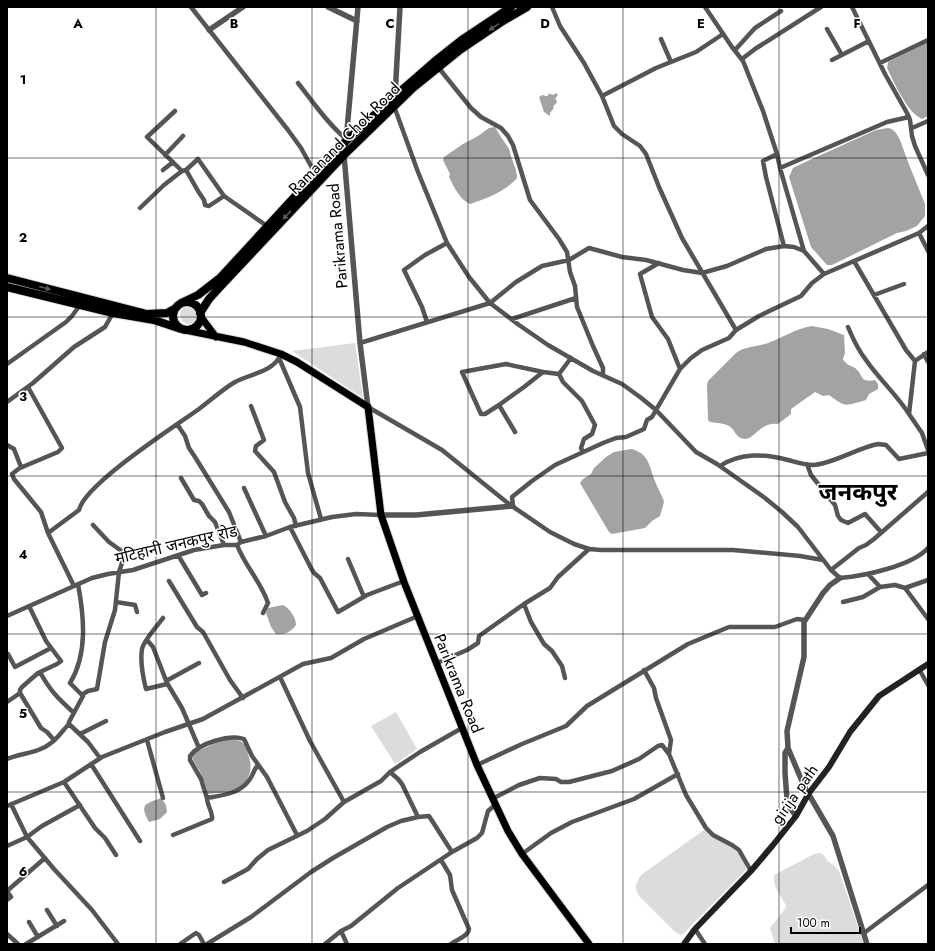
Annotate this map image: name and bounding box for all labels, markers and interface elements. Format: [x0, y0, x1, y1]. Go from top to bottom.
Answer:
text: A [72, 14, 83, 33]
text: B [230, 14, 239, 33]
text: C [385, 14, 395, 33]
text: D [540, 14, 550, 33]
text: E [697, 14, 705, 33]
text: F [853, 14, 861, 33]
one-way arrow [489, 23, 499, 31]
text: 1 [20, 70, 26, 89]
street label: Ramanand Chok Road [283, 77, 405, 199]
street label: Parikrama Road [321, 182, 354, 289]
one-way arrow [282, 210, 292, 220]
text: 2 [19, 228, 27, 247]
one-way arrow [39, 285, 51, 291]
text: 3 [19, 387, 27, 406]
district label: जनकपुर [819, 474, 898, 509]
street label: मटिहानी जनकपुर रोड [113, 519, 240, 570]
text: 4 [18, 545, 28, 564]
street label: Parikrama Road [428, 630, 489, 736]
text: 5 [19, 704, 27, 723]
street label: girija path [765, 760, 823, 829]
text: 6 [19, 862, 28, 881]
scale bar [791, 909, 860, 935]
text: 100 m [797, 914, 830, 932]

